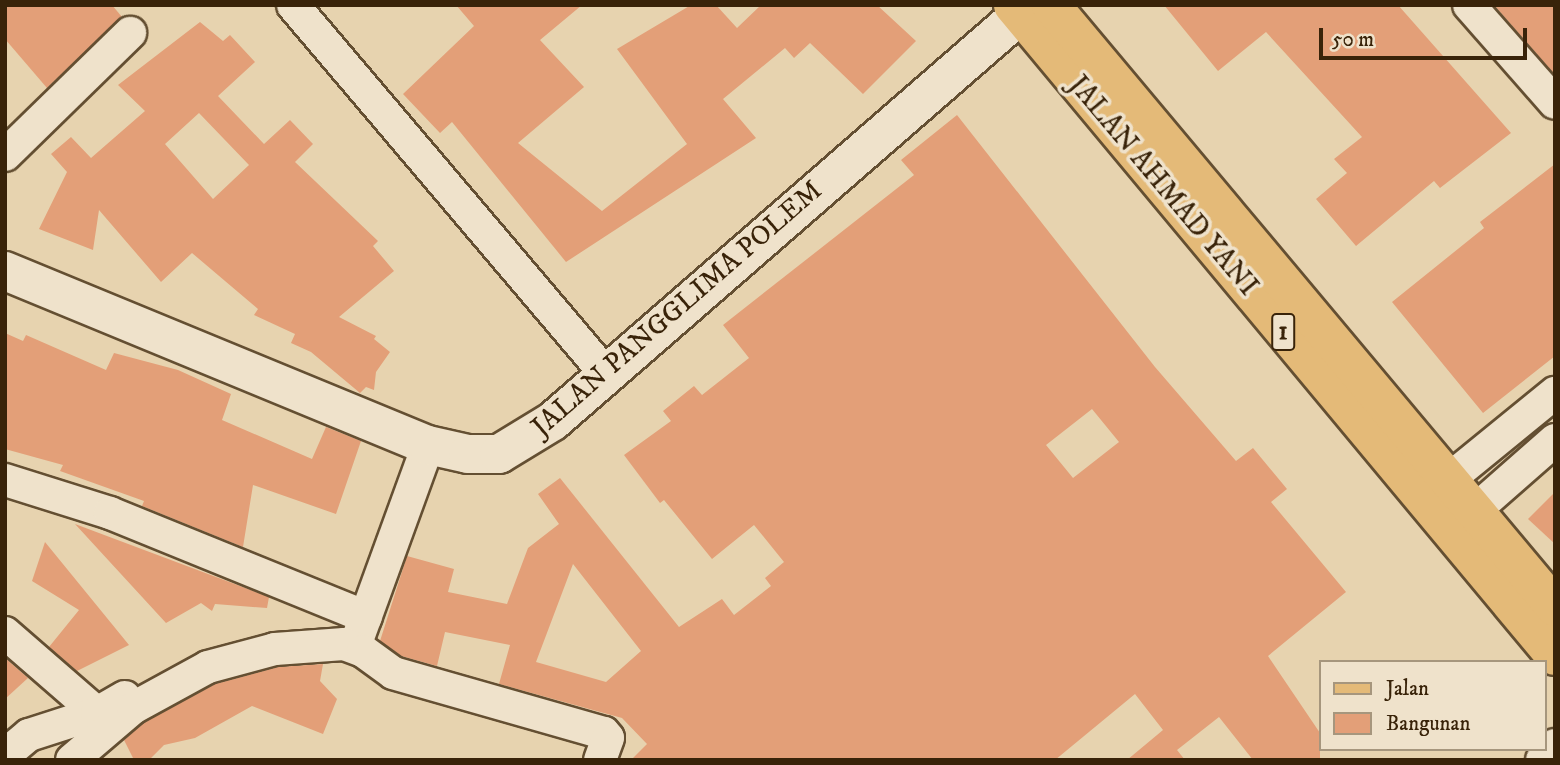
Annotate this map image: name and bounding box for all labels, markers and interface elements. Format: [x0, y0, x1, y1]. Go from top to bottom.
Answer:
scale bar [1322, 14, 1530, 58]
text: 50 m [1332, 27, 1374, 53]
street label: JALAN AHMAD YANI [1061, 69, 1265, 303]
street label: JALAN PANGGLIMA POLEM [525, 174, 829, 444]
road number: 1 [1271, 310, 1295, 354]
legend [1318, 660, 1546, 751]
text: Jalan [1386, 676, 1429, 702]
text: Bangunan [1386, 711, 1470, 737]

